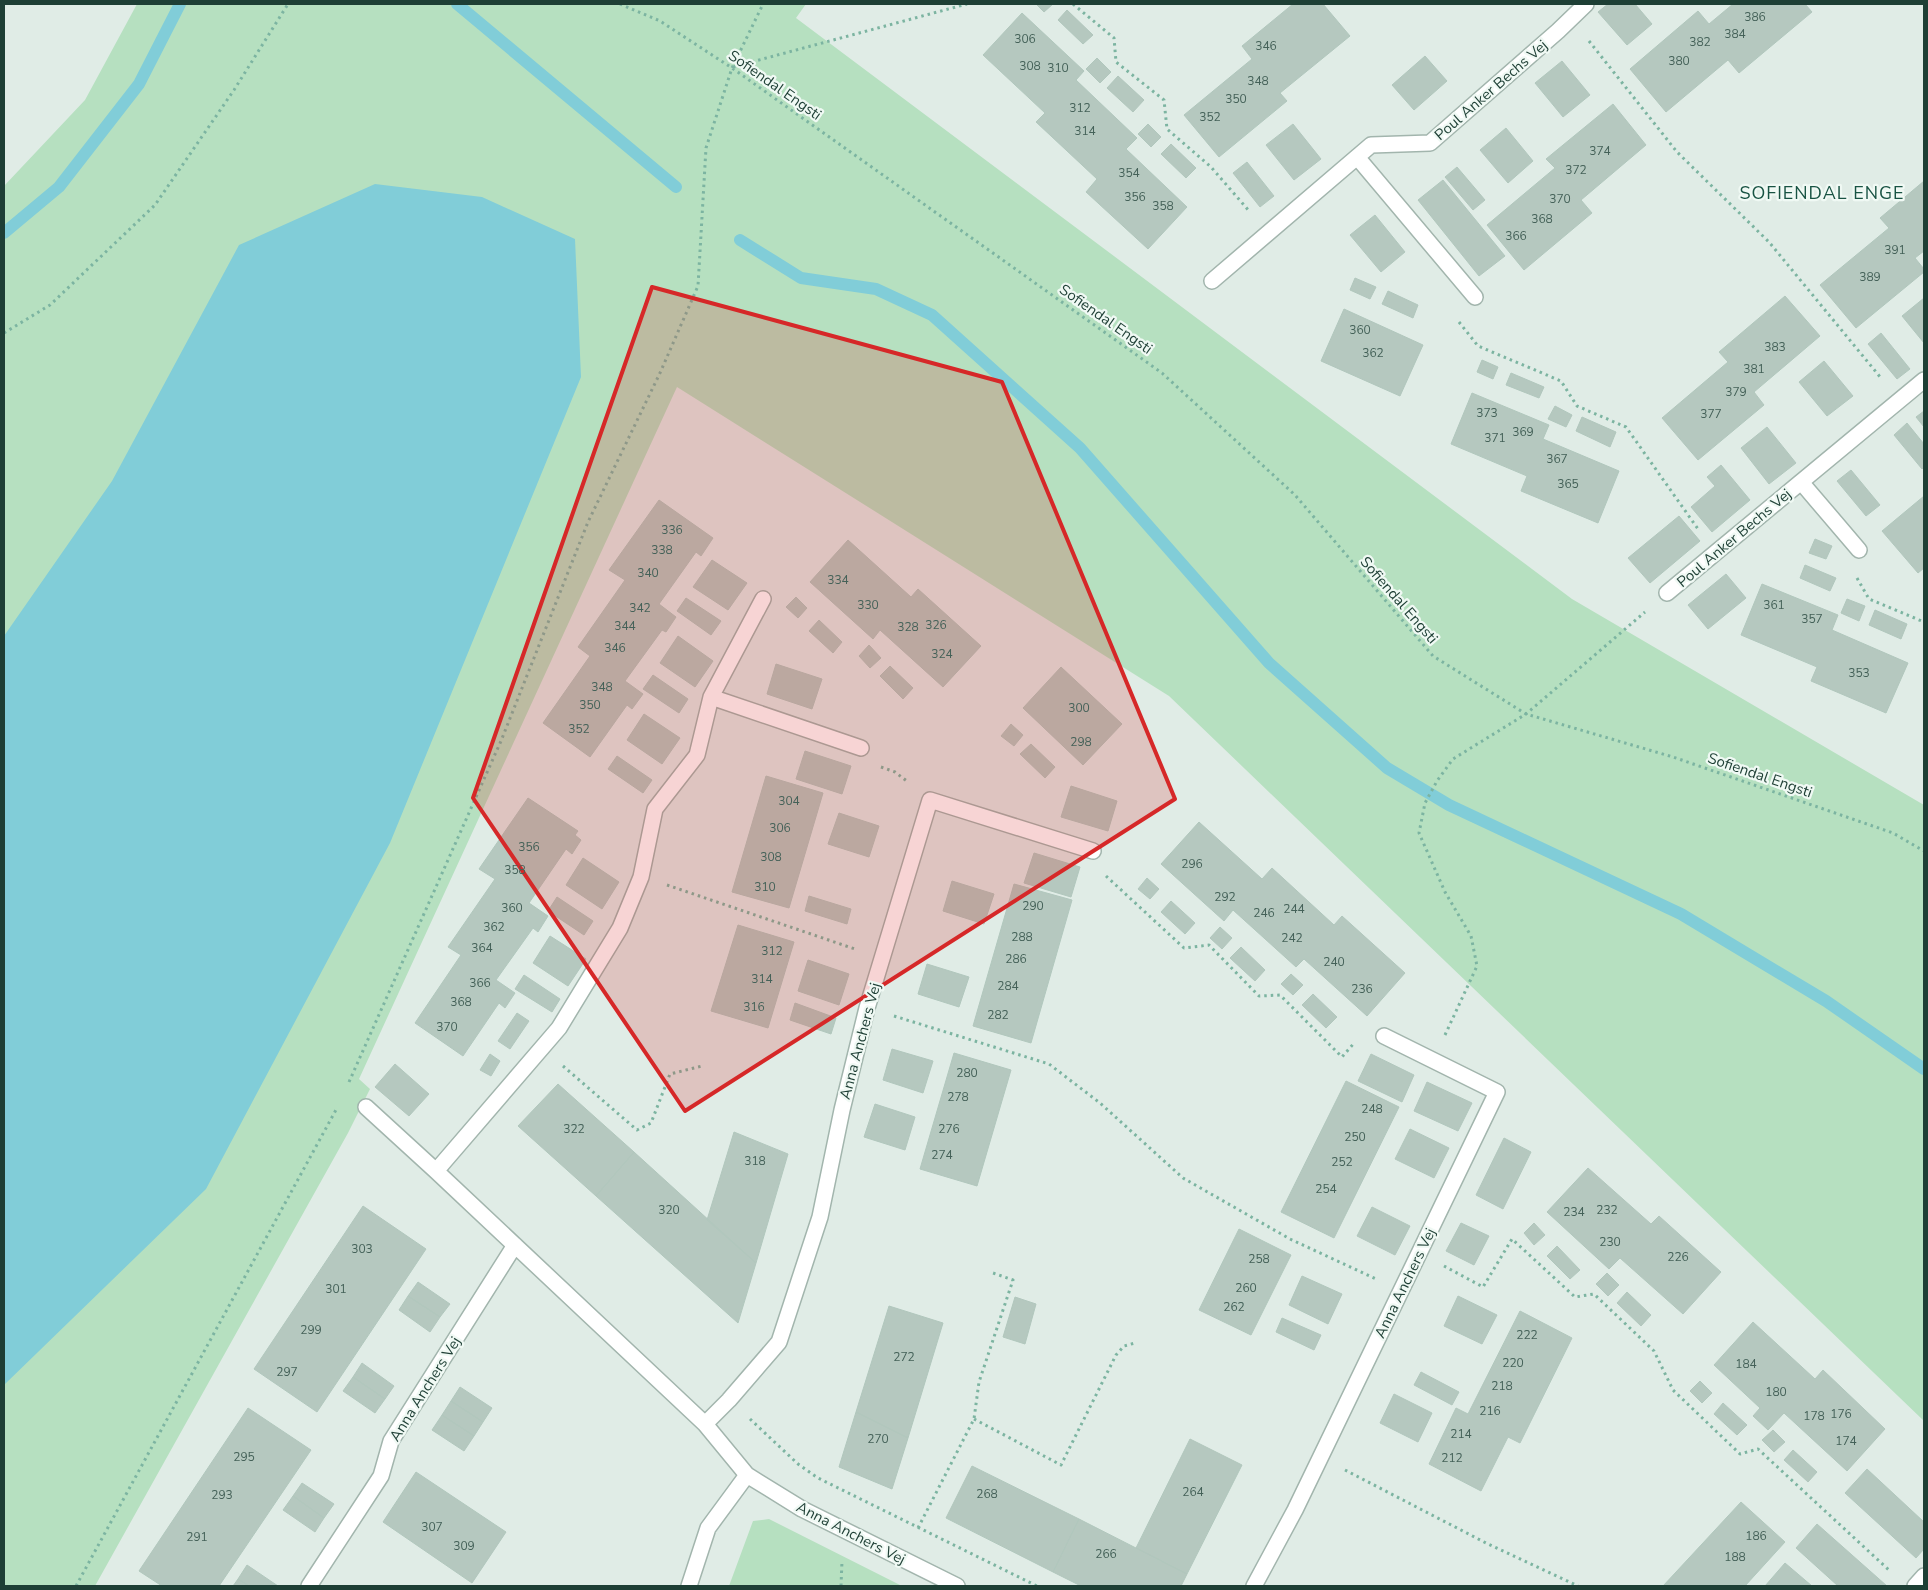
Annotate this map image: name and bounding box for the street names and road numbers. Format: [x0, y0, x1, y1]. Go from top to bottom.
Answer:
street label: Poul Anker Bechs Vej [1430, 35, 1552, 145]
street label: Sofiendal Engsti [724, 45, 826, 125]
street label: Sofiendal Engsti [1055, 279, 1157, 359]
street label: Poul Anker Bechs Vej [1672, 484, 1796, 592]
street label: Sofiendal Engsti [1356, 552, 1442, 648]
street label: Sofiendal Engsti [1705, 748, 1815, 802]
street label: Anna Anchers Vej [835, 980, 885, 1102]
street label: Anna Anchers Vej [1370, 1225, 1440, 1341]
street label: Anna Anchers Vej [385, 1333, 465, 1445]
street label: Anna Anchers Vej [793, 1497, 909, 1569]

